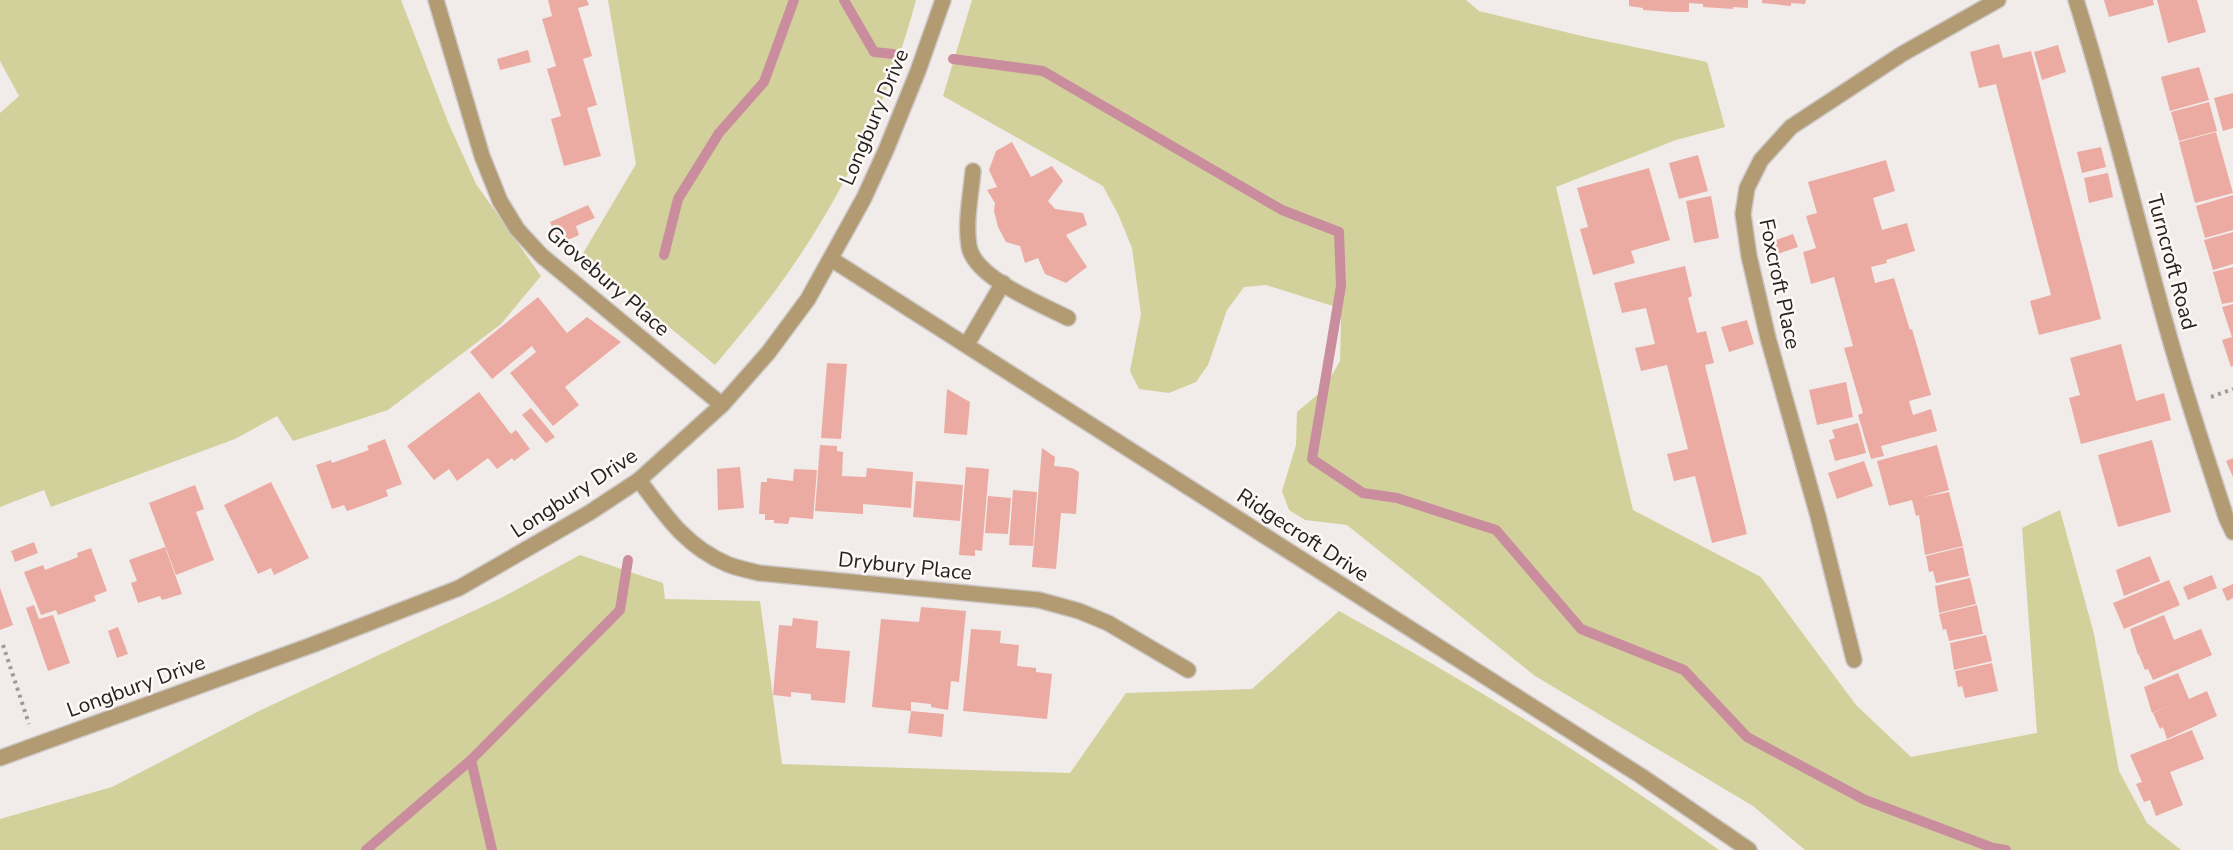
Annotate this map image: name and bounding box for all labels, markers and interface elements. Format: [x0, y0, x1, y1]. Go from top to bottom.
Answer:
street label: Longbury Drive [833, 45, 915, 189]
street label: Turncroft Road [2140, 191, 2204, 333]
street label: Foxcroft Place [1753, 216, 1807, 352]
street label: Grovebury Place [540, 219, 676, 343]
street label: Longbury Drive [505, 442, 643, 544]
street label: Ridgecroft Drive [1231, 482, 1375, 588]
street label: Drybury Place [837, 545, 973, 587]
street label: Longbury Drive [63, 648, 209, 724]

